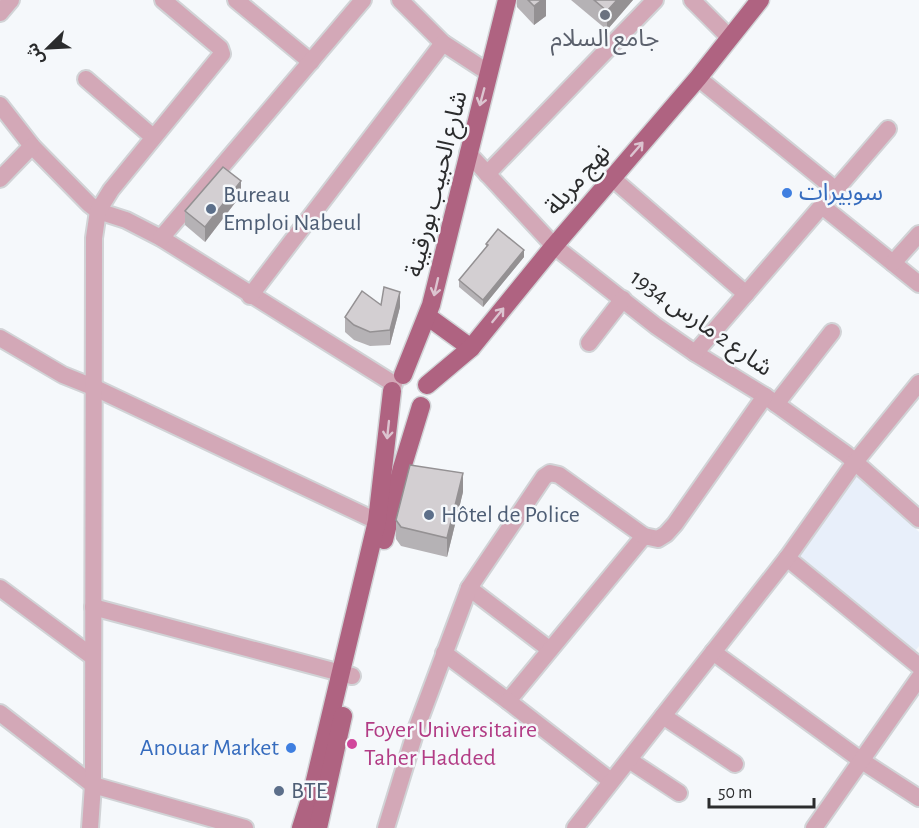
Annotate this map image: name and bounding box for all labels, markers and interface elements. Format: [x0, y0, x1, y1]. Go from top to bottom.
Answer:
marker: جامع السلام [598, 8, 612, 22]
north arrow [18, 18, 78, 78]
place label: جامع السلام [551, 27, 659, 56]
text: ش [23, 40, 48, 67]
one-way arrow [476, 87, 488, 106]
street label: شارع الحبيب بورقيبة [402, 89, 476, 280]
street label: نهج مربلة [541, 140, 618, 223]
one-way arrow [630, 142, 644, 157]
place label: سوبيرات [799, 181, 883, 206]
place label: Bureau Emploi Nabeul [223, 183, 362, 235]
marker: سوبيرات [780, 186, 794, 200]
marker: Bureau Emploi Nabeul [204, 202, 218, 216]
street label: شارع 2 مارس 1934 [623, 265, 776, 384]
one-way arrow [429, 277, 441, 296]
one-way arrow [491, 307, 504, 323]
one-way arrow [382, 420, 393, 440]
place label: Hôtel de Police [441, 503, 580, 527]
marker: Hôtel de Police [422, 508, 436, 522]
place label: Foyer Universitaire Taher Hadded [364, 718, 537, 770]
place label: Anouar Market [140, 736, 279, 760]
marker: Foyer Universitaire Taher Hadded [345, 737, 359, 751]
marker: Anouar Market [284, 741, 298, 755]
scale bar [709, 771, 814, 809]
place label: BTE [291, 779, 328, 803]
marker: BTE [272, 784, 286, 798]
text: 50 m [718, 784, 752, 802]

